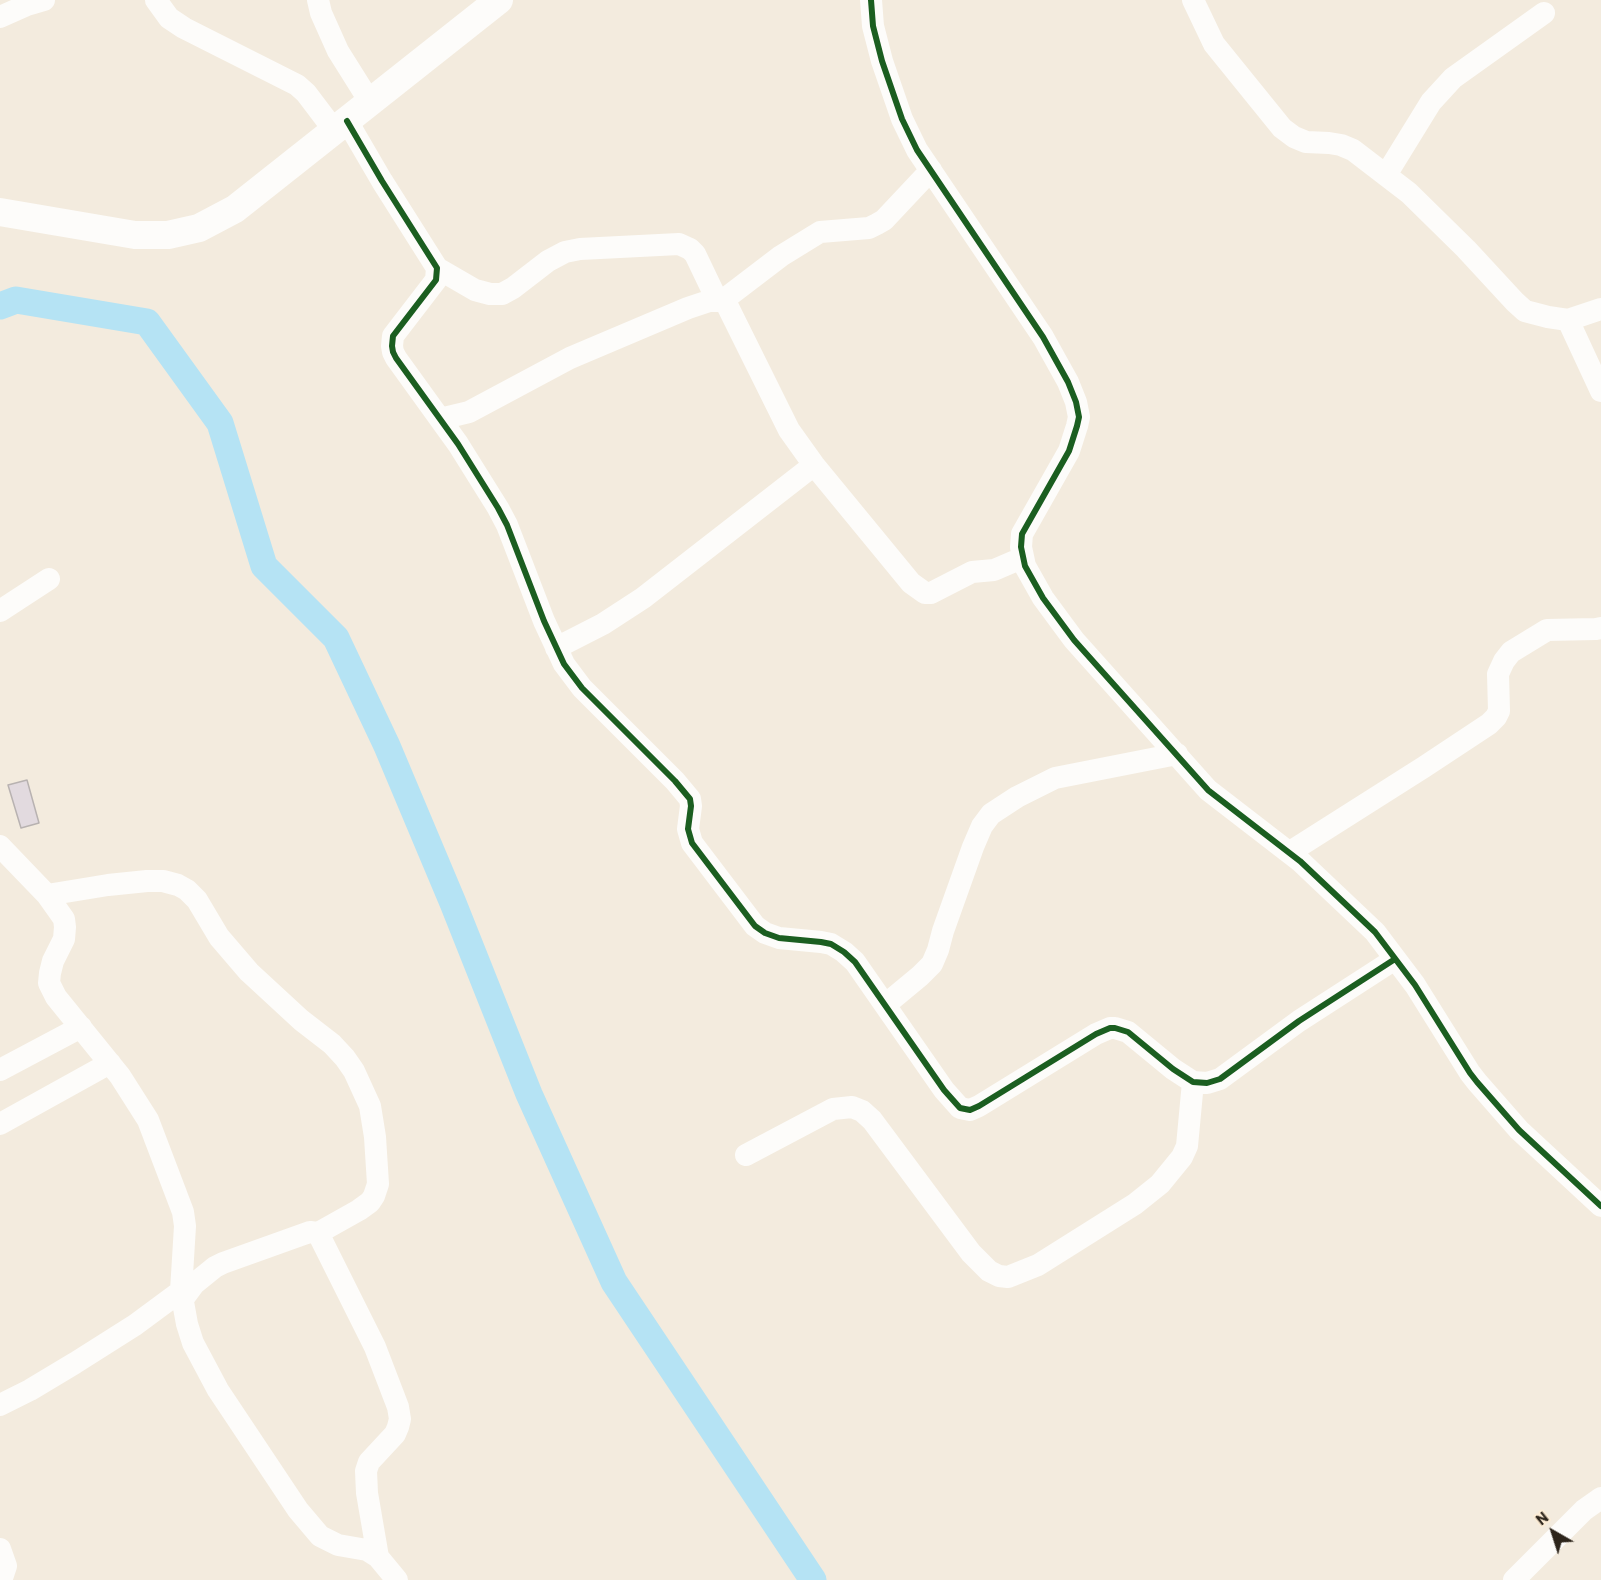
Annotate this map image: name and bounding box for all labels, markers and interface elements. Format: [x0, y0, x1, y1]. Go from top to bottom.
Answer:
north arrow [1523, 1502, 1583, 1562]
text: N [1531, 1507, 1551, 1528]

